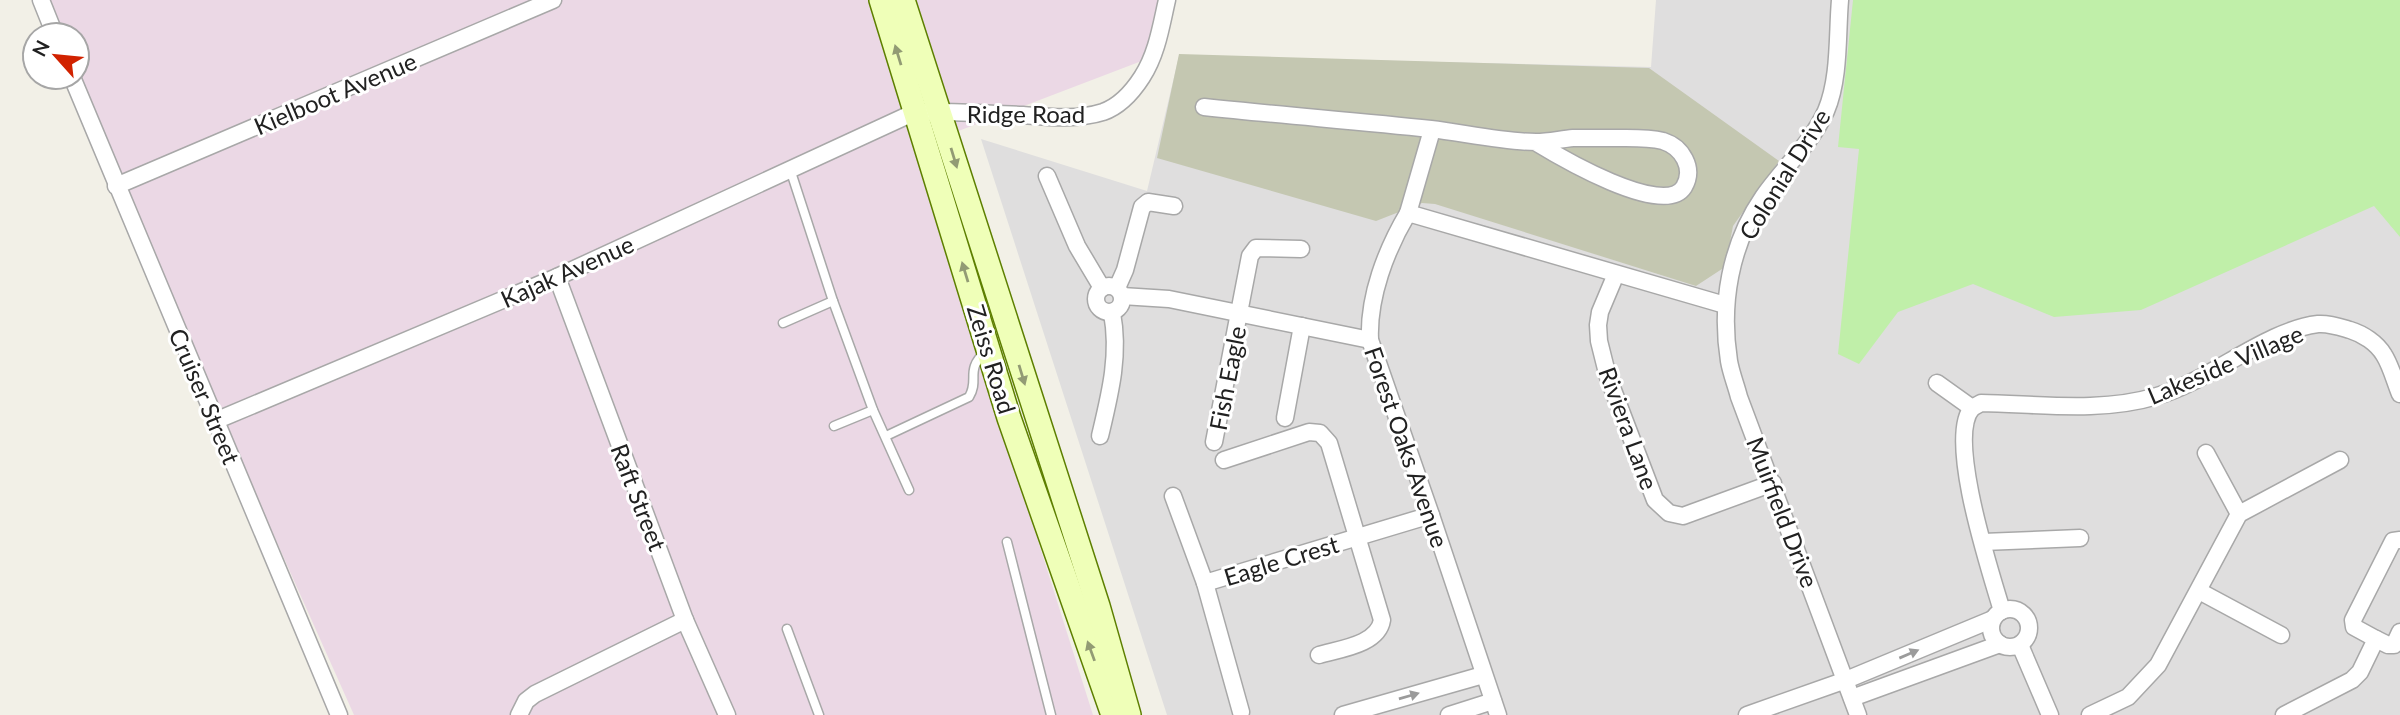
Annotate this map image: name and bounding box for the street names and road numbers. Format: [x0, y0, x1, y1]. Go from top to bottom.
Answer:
street label: Kielboot Avenue [249, 46, 421, 140]
street label: Ridge Road [967, 99, 1085, 128]
street label: Colonial Drive [1732, 103, 1836, 245]
street label: Kajak Avenue [496, 229, 638, 313]
street label: Zeiss Road [962, 301, 1022, 417]
street label: Lakeside Village [2143, 318, 2307, 410]
street label: Fish Eagle [1203, 323, 1251, 433]
street label: Cruiser Street [163, 324, 247, 469]
street label: Forest Oaks Avenue [1359, 343, 1455, 551]
street label: Riviera Lane [1593, 363, 1665, 493]
street label: Muirfield Drive [1741, 433, 1825, 591]
street label: Raft Street [605, 439, 673, 555]
street label: Eagle Crest [1220, 529, 1342, 591]

